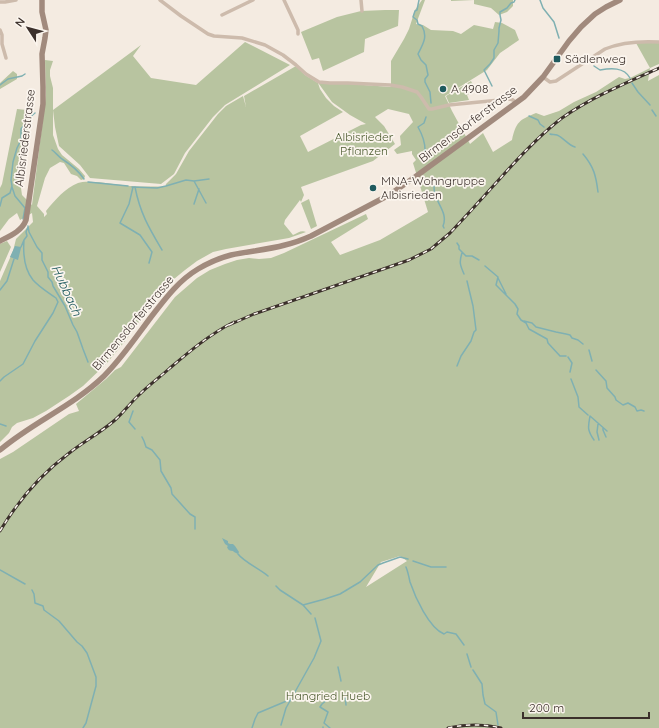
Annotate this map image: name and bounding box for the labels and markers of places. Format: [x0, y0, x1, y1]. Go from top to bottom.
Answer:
place label: Sädlenweg [565, 51, 626, 66]
marker: Sädlenweg [552, 54, 562, 64]
place label: A 4908 [451, 81, 488, 96]
marker: A 4908 [438, 84, 448, 94]
place label: MNA-Wohngruppe Albisrieden [381, 173, 485, 202]
marker: MNA-Wohngruppe Albisrieden [368, 183, 378, 193]

